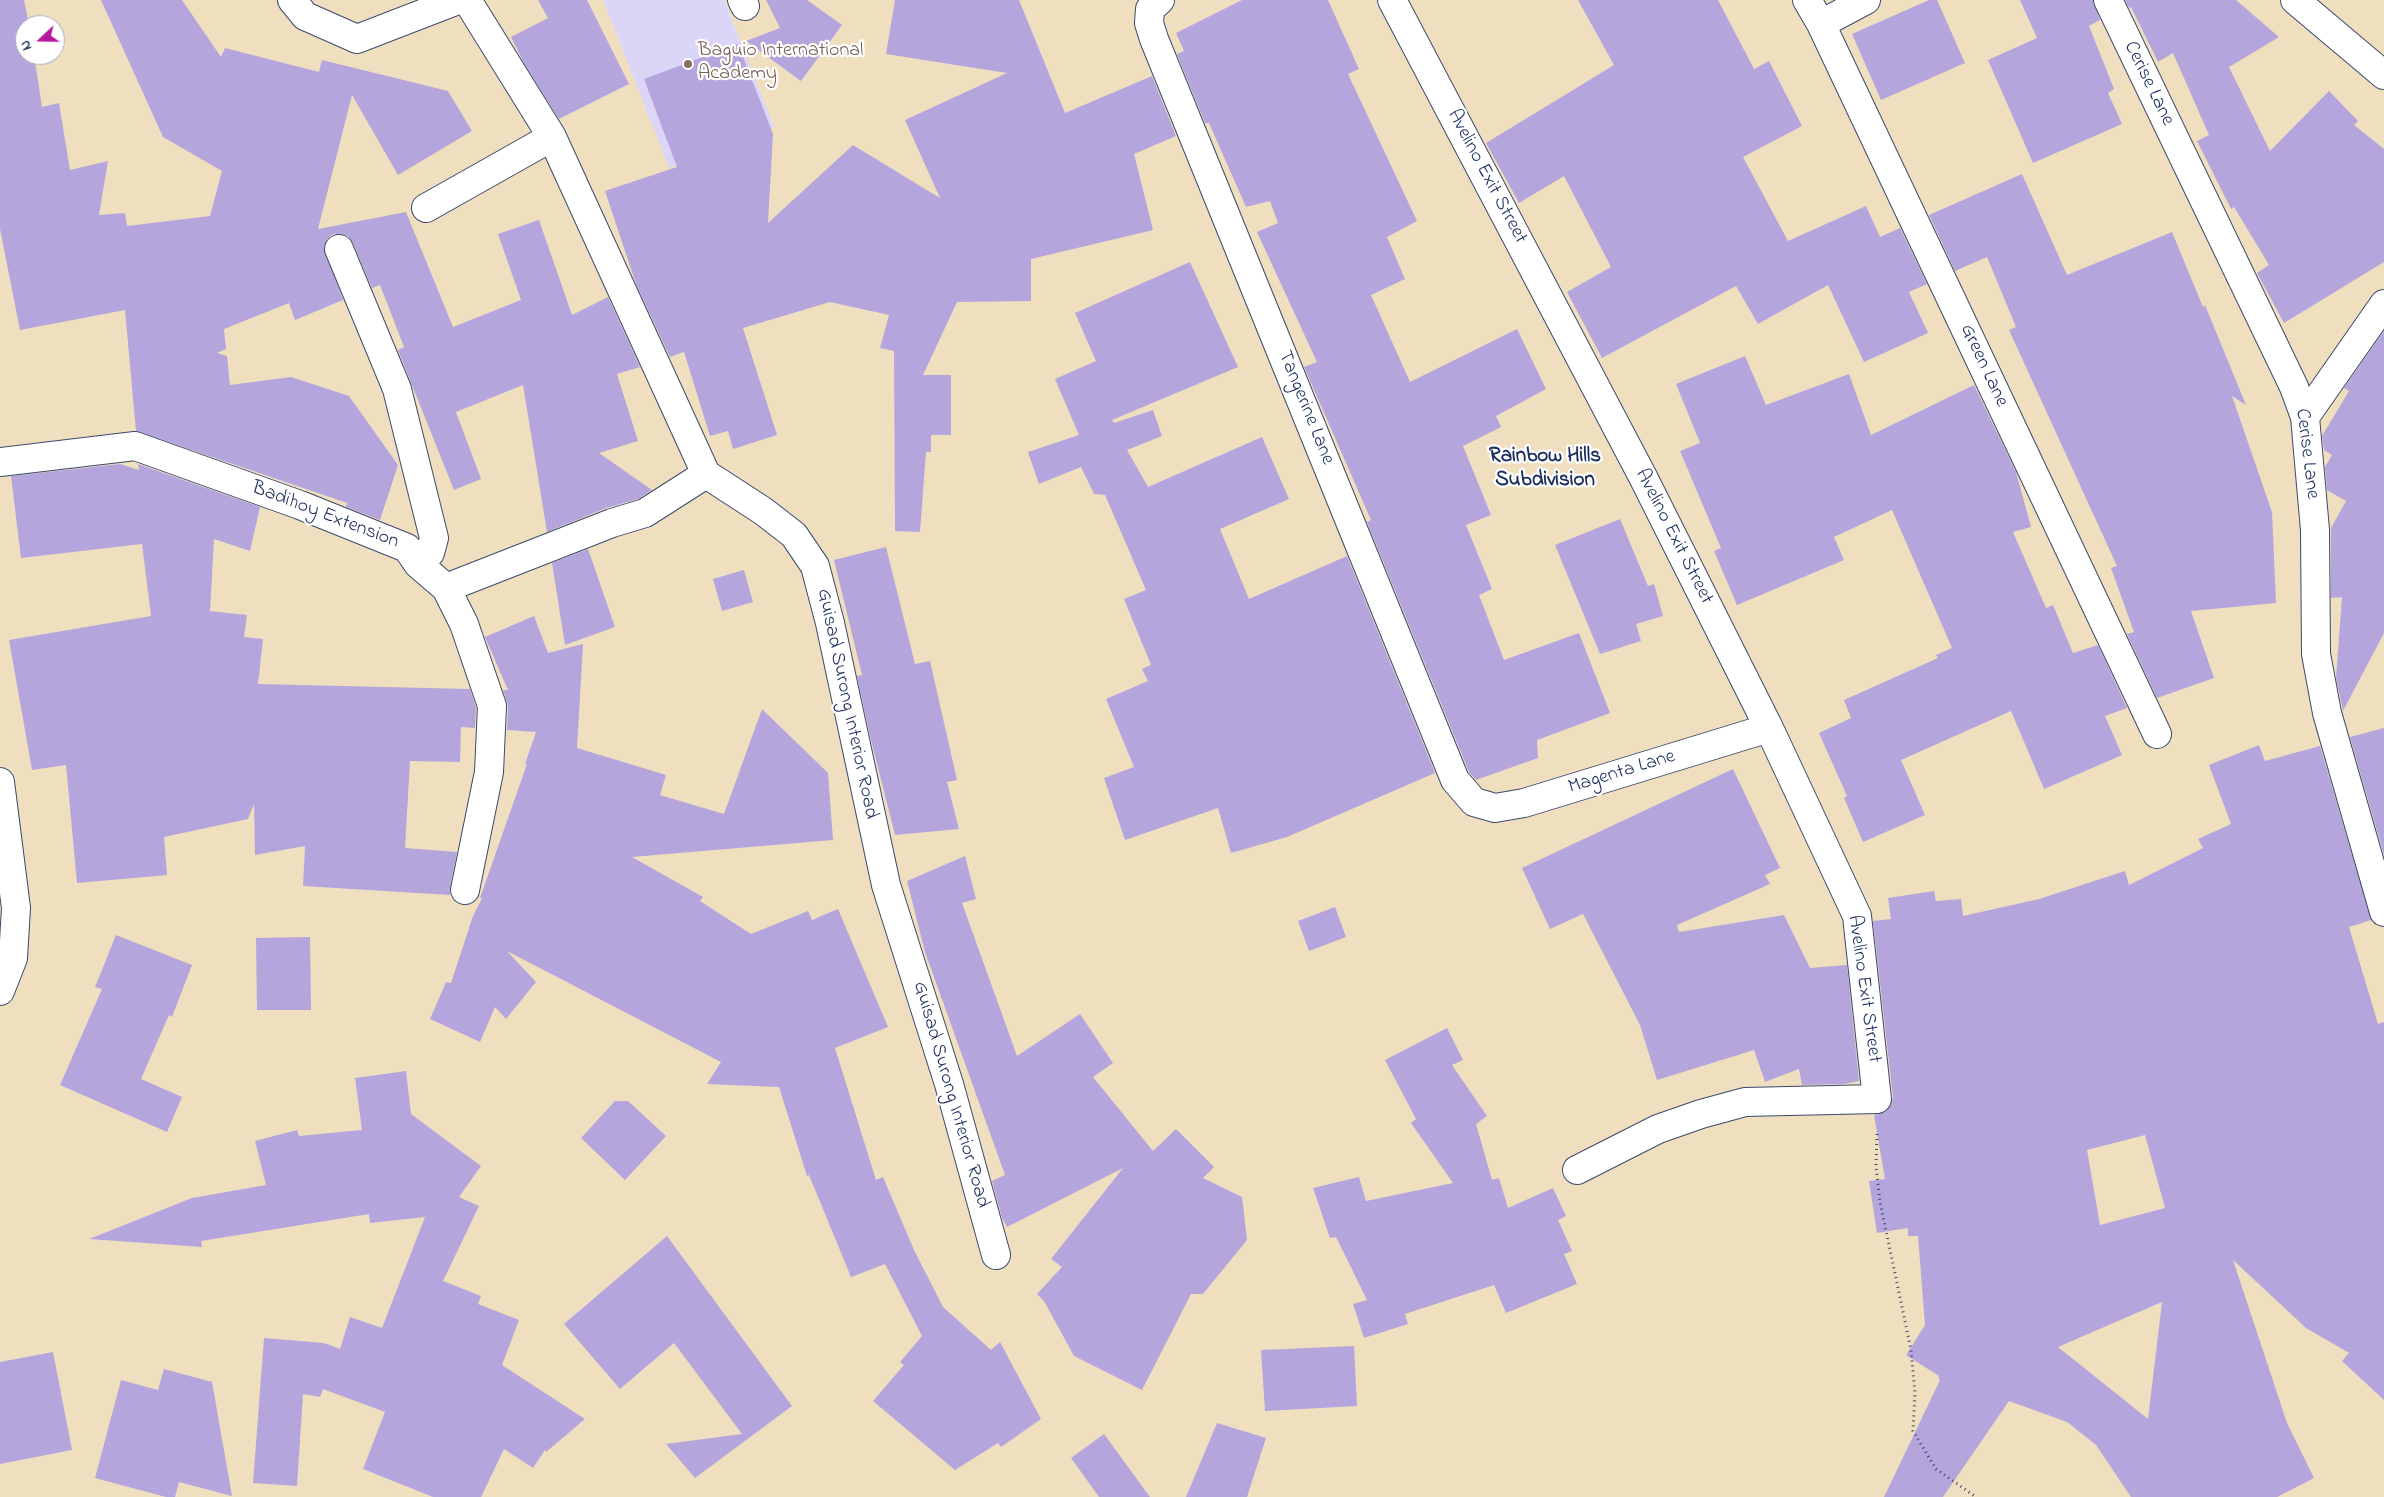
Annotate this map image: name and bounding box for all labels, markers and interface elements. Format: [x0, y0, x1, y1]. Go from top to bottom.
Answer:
north arrow [15, 15, 65, 65]
text: N [15, 37, 38, 53]
street label: Cerise Lane [2117, 38, 2179, 130]
place label: Baguio International Academy [698, 40, 863, 87]
marker: Baguio International Academy [682, 58, 694, 70]
street label: Avelino Exit Street [1441, 106, 1531, 248]
street label: Green Lane [1953, 321, 2013, 411]
street label: Tangerine Lane [1271, 348, 1339, 468]
street label: Cerise Lane [2289, 407, 2323, 501]
district label: Rainbow Hills Subdivision [1489, 445, 1601, 495]
street label: Avelino Exit Street [1629, 465, 1717, 609]
street label: Badihoy Extension [248, 477, 402, 555]
street label: Guisad Surong Interior Road [810, 587, 882, 821]
street label: Magenta Lane [1566, 745, 1678, 801]
street label: Avelino Exit Street [1841, 914, 1885, 1064]
street label: Guisad Surong Interior Road [906, 979, 994, 1211]

